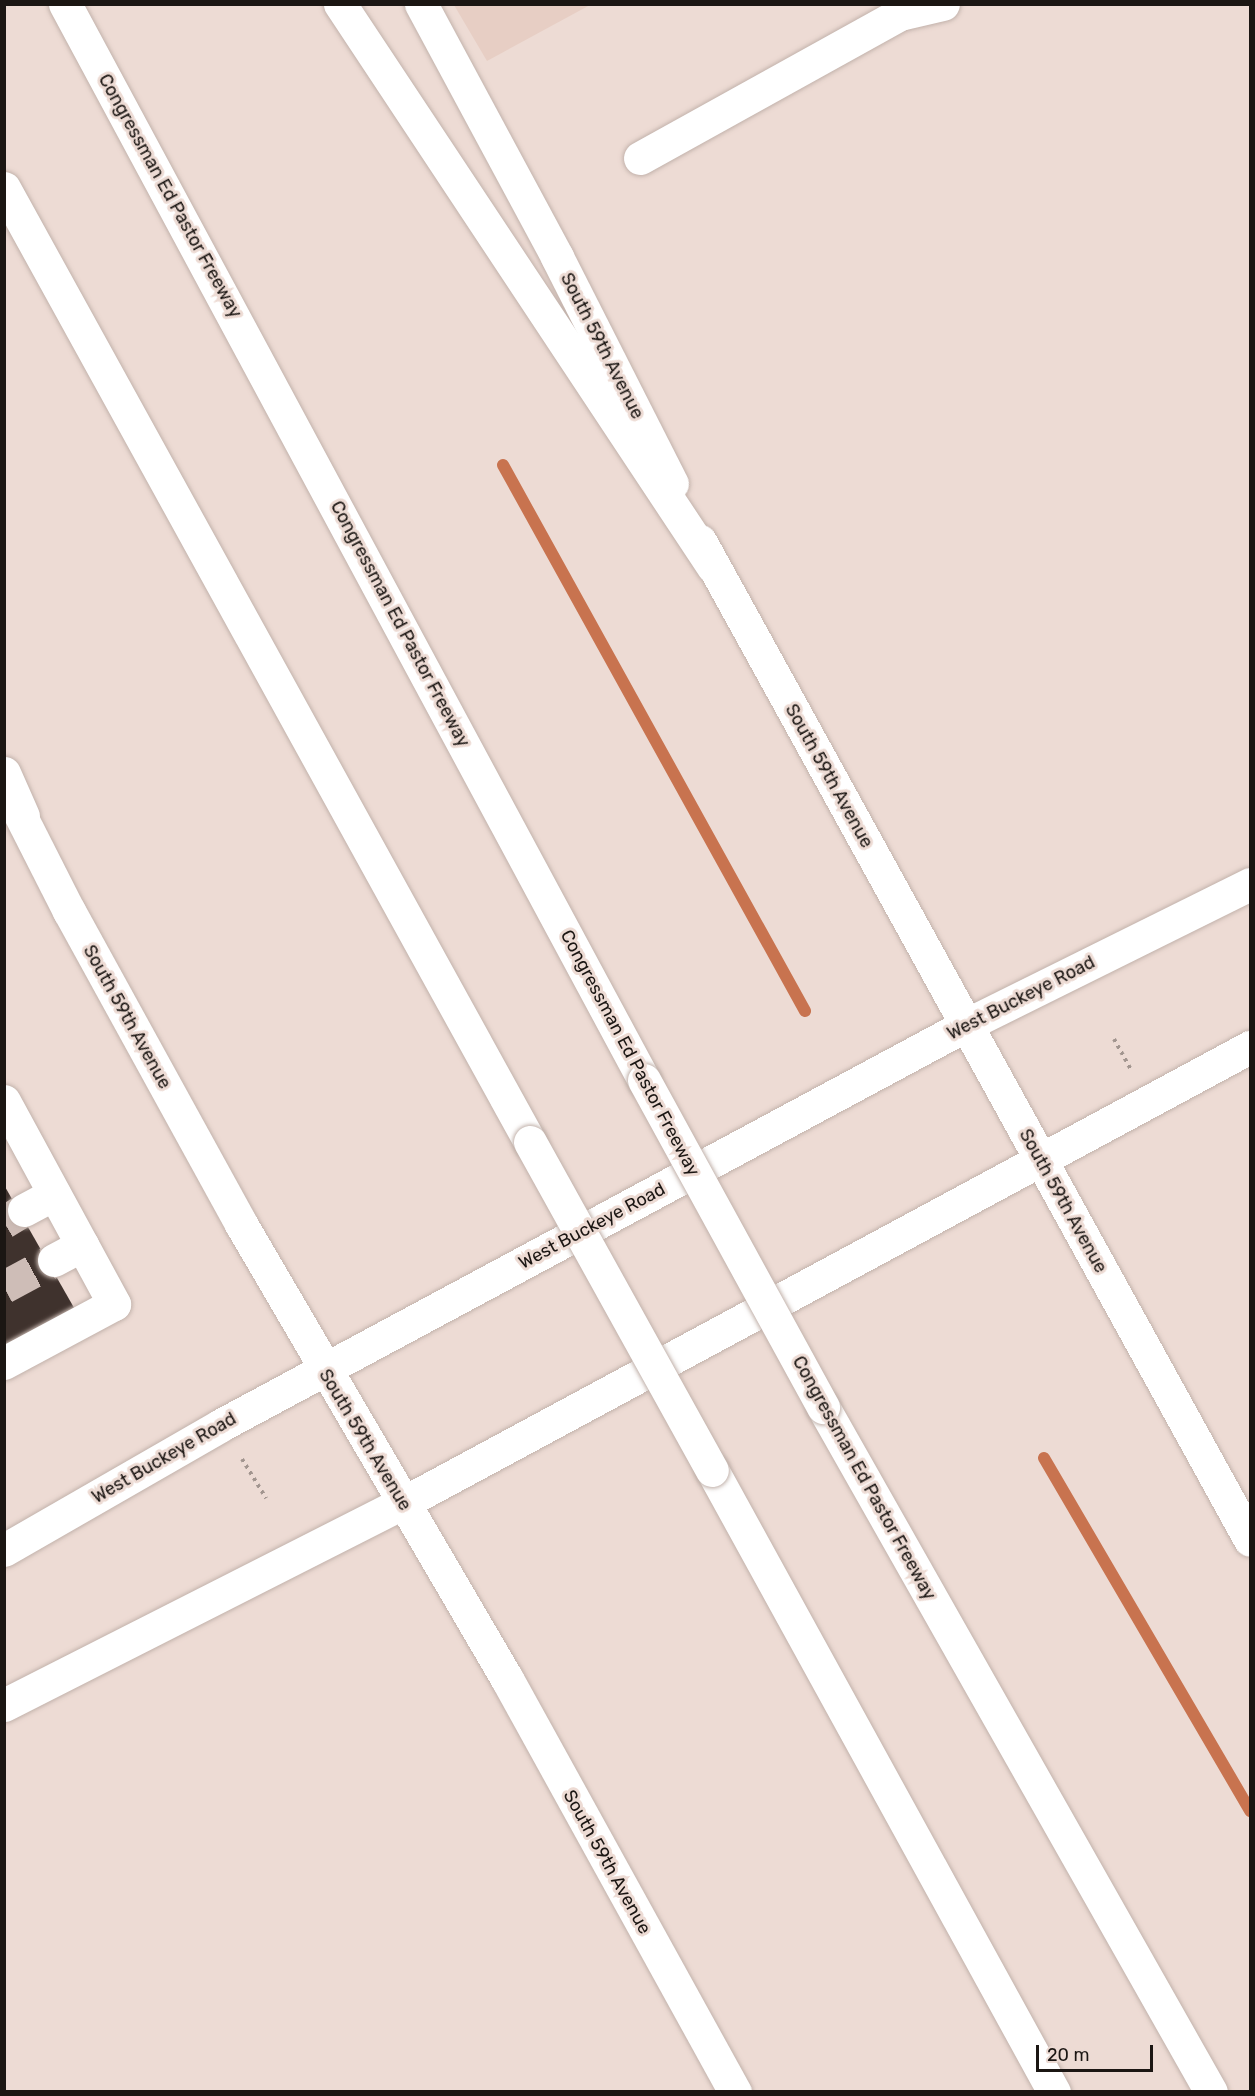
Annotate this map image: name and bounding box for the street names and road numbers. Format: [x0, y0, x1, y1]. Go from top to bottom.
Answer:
street label: Congressman Ed Pastor Freeway [94, 70, 246, 322]
street label: South 59th Avenue [556, 269, 648, 423]
street label: Congressman Ed Pastor Freeway [326, 497, 474, 751]
street label: South 59th Avenue [780, 700, 878, 852]
street label: Congressman Ed Pastor Freeway [556, 926, 704, 1180]
street label: South 59th Avenue [78, 941, 176, 1093]
street label: West Buckeye Road [944, 951, 1098, 1045]
street label: South 59th Avenue [1014, 1125, 1112, 1277]
street label: West Buckeye Road [515, 1178, 669, 1274]
street label: Congressman Ed Pastor Freeway [788, 1352, 940, 1604]
street label: South 59th Avenue [314, 1365, 416, 1515]
street label: West Buckeye Road [88, 1408, 240, 1508]
street label: South 59th Avenue [558, 1786, 656, 1938]

